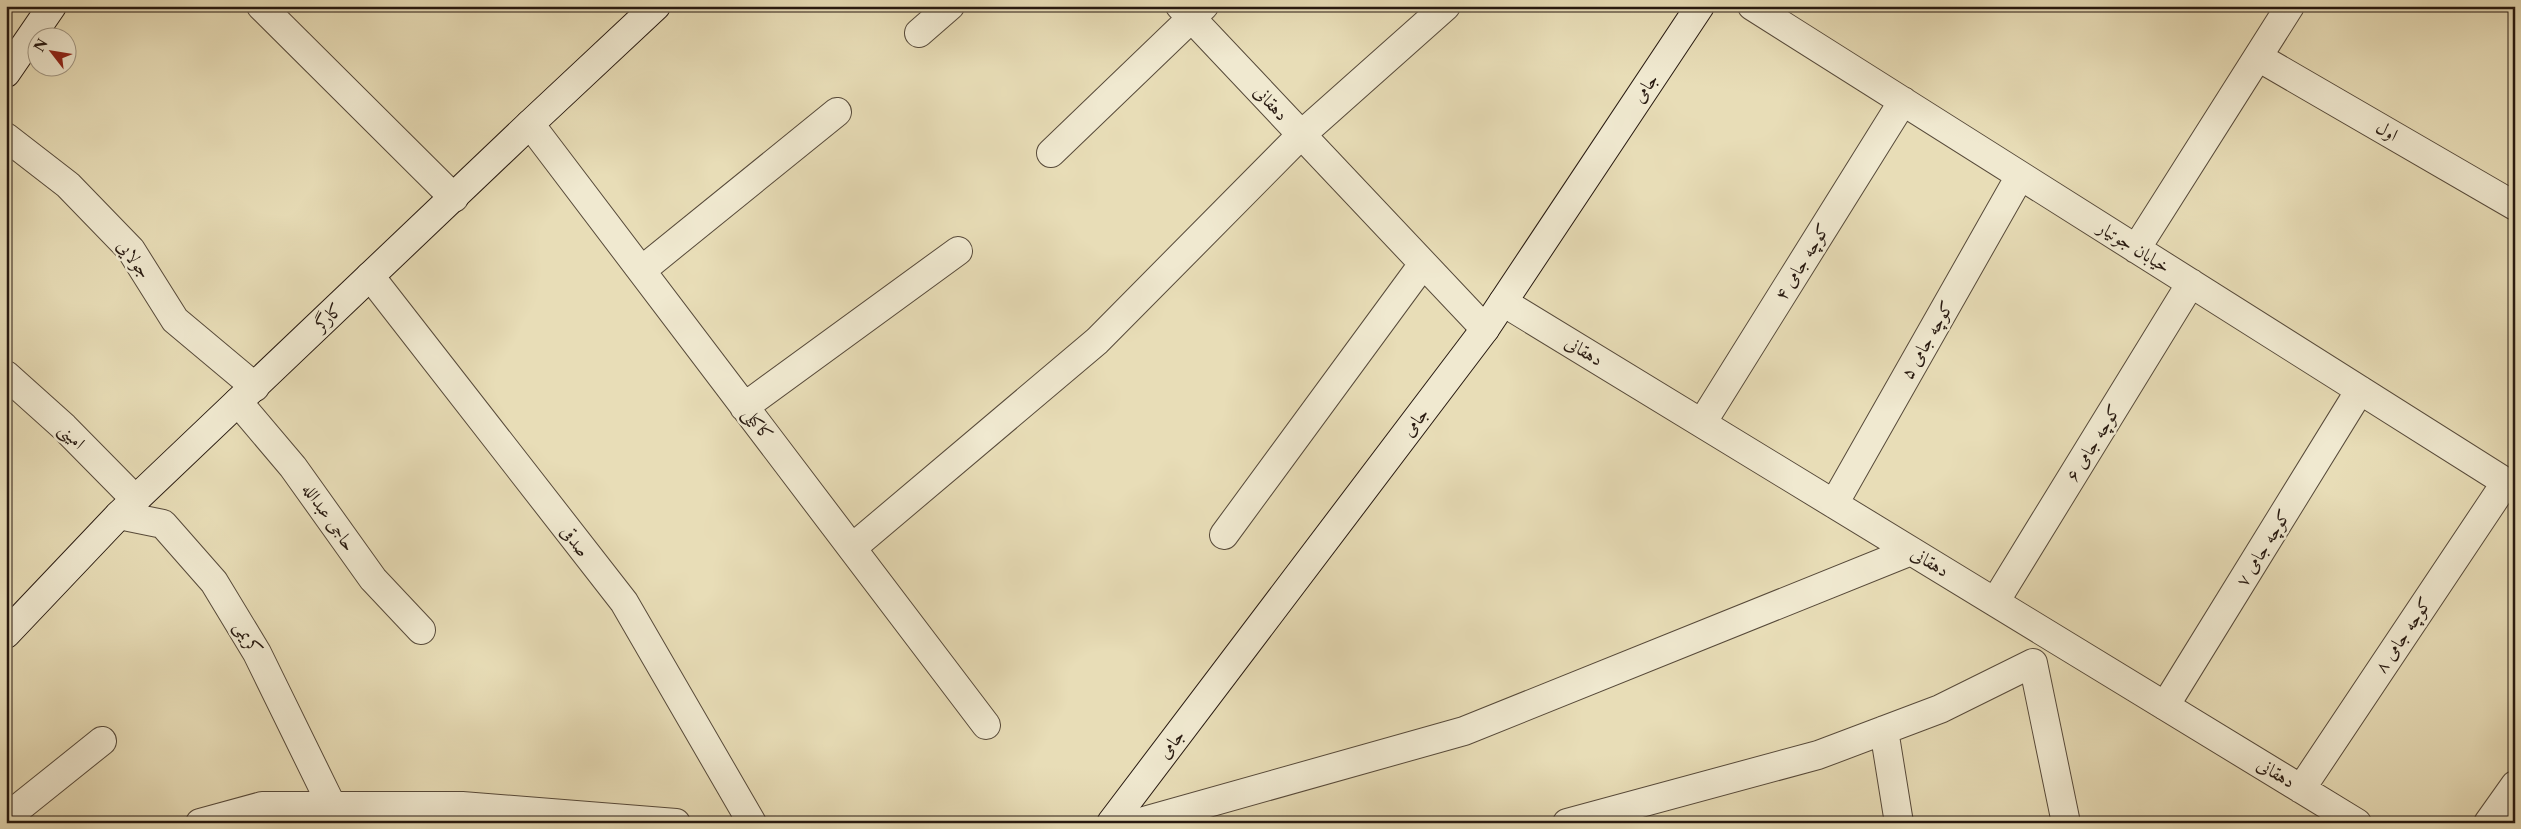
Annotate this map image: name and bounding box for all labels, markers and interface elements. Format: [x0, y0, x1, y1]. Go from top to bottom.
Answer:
north arrow [28, 28, 78, 78]
text: N [30, 35, 52, 55]
street label: جامی [1627, 69, 1663, 107]
street label: دهقانی [1249, 81, 1293, 125]
street label: اول [2372, 116, 2402, 146]
street label: خیابان جوتیار [2092, 215, 2174, 278]
street label: کوچه جامی ۴ [1770, 219, 1836, 306]
street label: جولایی [112, 235, 156, 283]
street label: کوچه جامی ۵ [1896, 297, 1960, 384]
street label: کارگر [307, 298, 347, 337]
street label: دهقانی [1561, 331, 1607, 371]
street label: کوچه جامی ۶ [2061, 400, 2127, 487]
street label: کاکیلی [737, 403, 778, 446]
street label: جامی [1397, 403, 1433, 441]
street label: امینی [53, 418, 90, 455]
street label: حاجی عبدالله [298, 479, 360, 555]
street label: کوچه جامی ۷ [2231, 505, 2297, 592]
street label: صدقی [556, 521, 594, 561]
street label: دهقانی [1907, 542, 1953, 582]
street label: کوچه جامی ۸ [2370, 593, 2438, 678]
street label: کریمی [229, 617, 266, 659]
street label: جامی [1153, 725, 1189, 763]
street label: دهقانی [2253, 753, 2299, 793]

